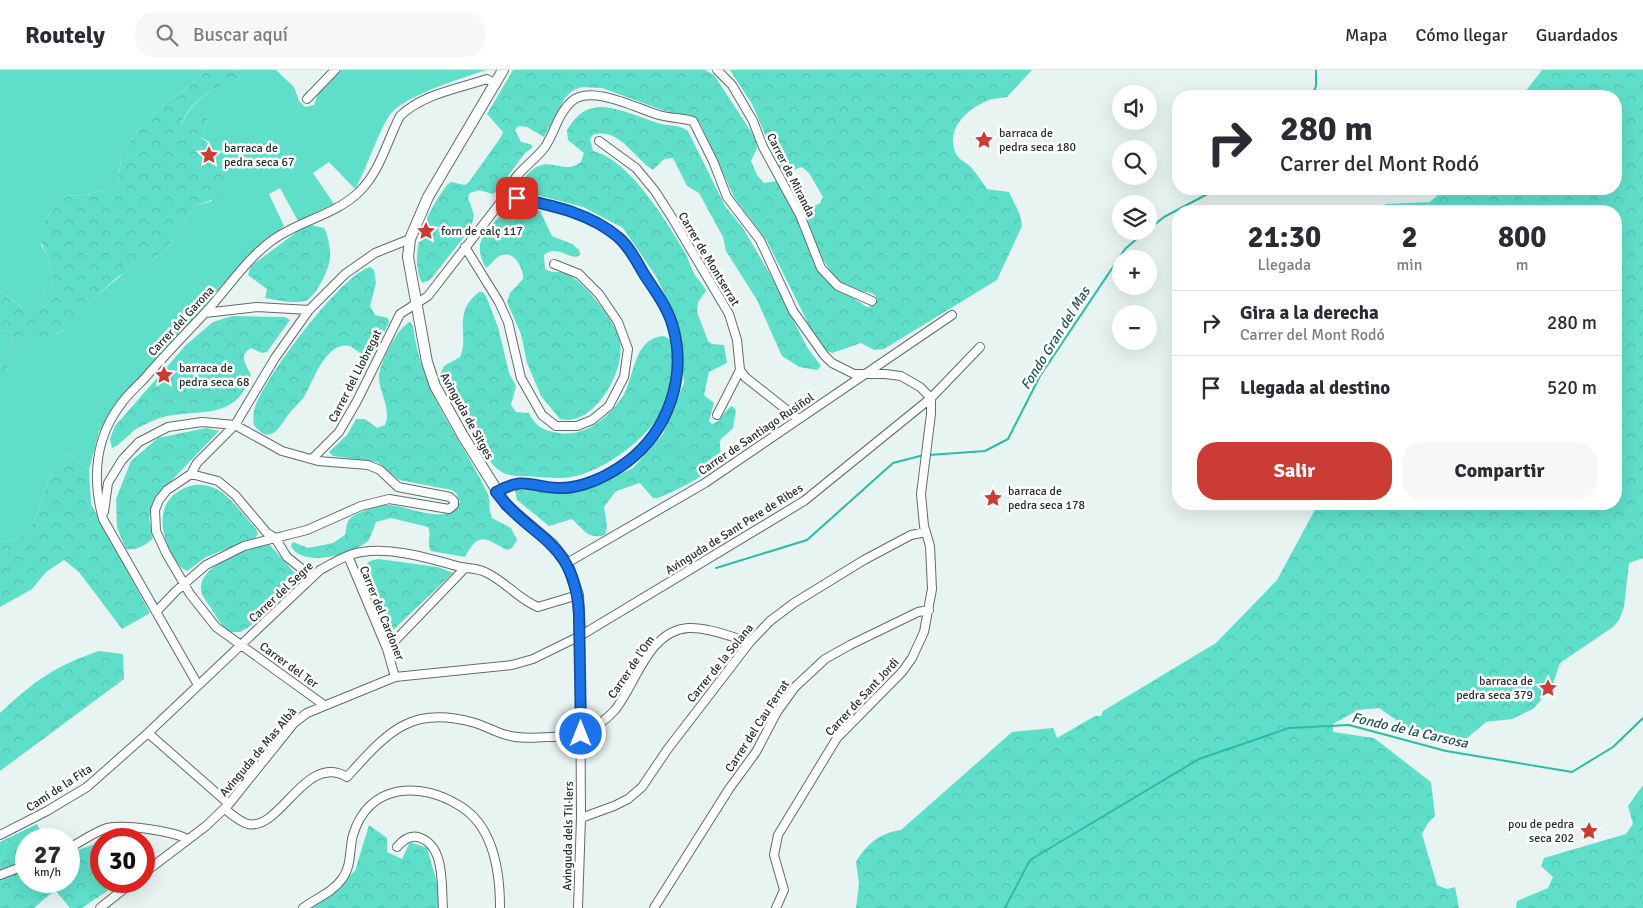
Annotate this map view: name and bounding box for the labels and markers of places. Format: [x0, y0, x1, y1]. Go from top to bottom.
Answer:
place label: barraca de pedra seca 180 [999, 126, 1076, 155]
place icon: barraca de pedra seca 180 [973, 129, 995, 151]
place label: barraca de pedra seca 67 [224, 141, 294, 170]
place icon: barraca de pedra seca 67 [198, 144, 220, 166]
pin [496, 177, 538, 219]
place icon: forn de calç 117 [415, 220, 437, 242]
place label: forn de calç 117 [441, 224, 523, 239]
place label: barraca de pedra seca 68 [179, 361, 249, 390]
place icon: barraca de pedra seca 68 [153, 364, 175, 386]
place label: barraca de pedra seca 178 [1008, 484, 1085, 513]
place icon: barraca de pedra seca 178 [982, 487, 1004, 509]
place label: barraca de pedra seca 379 [1456, 674, 1533, 703]
place icon: barraca de pedra seca 379 [1537, 677, 1559, 699]
place label: pou de pedra seca 202 [1508, 817, 1574, 846]
place icon: pou de pedra seca 202 [1578, 820, 1600, 842]

